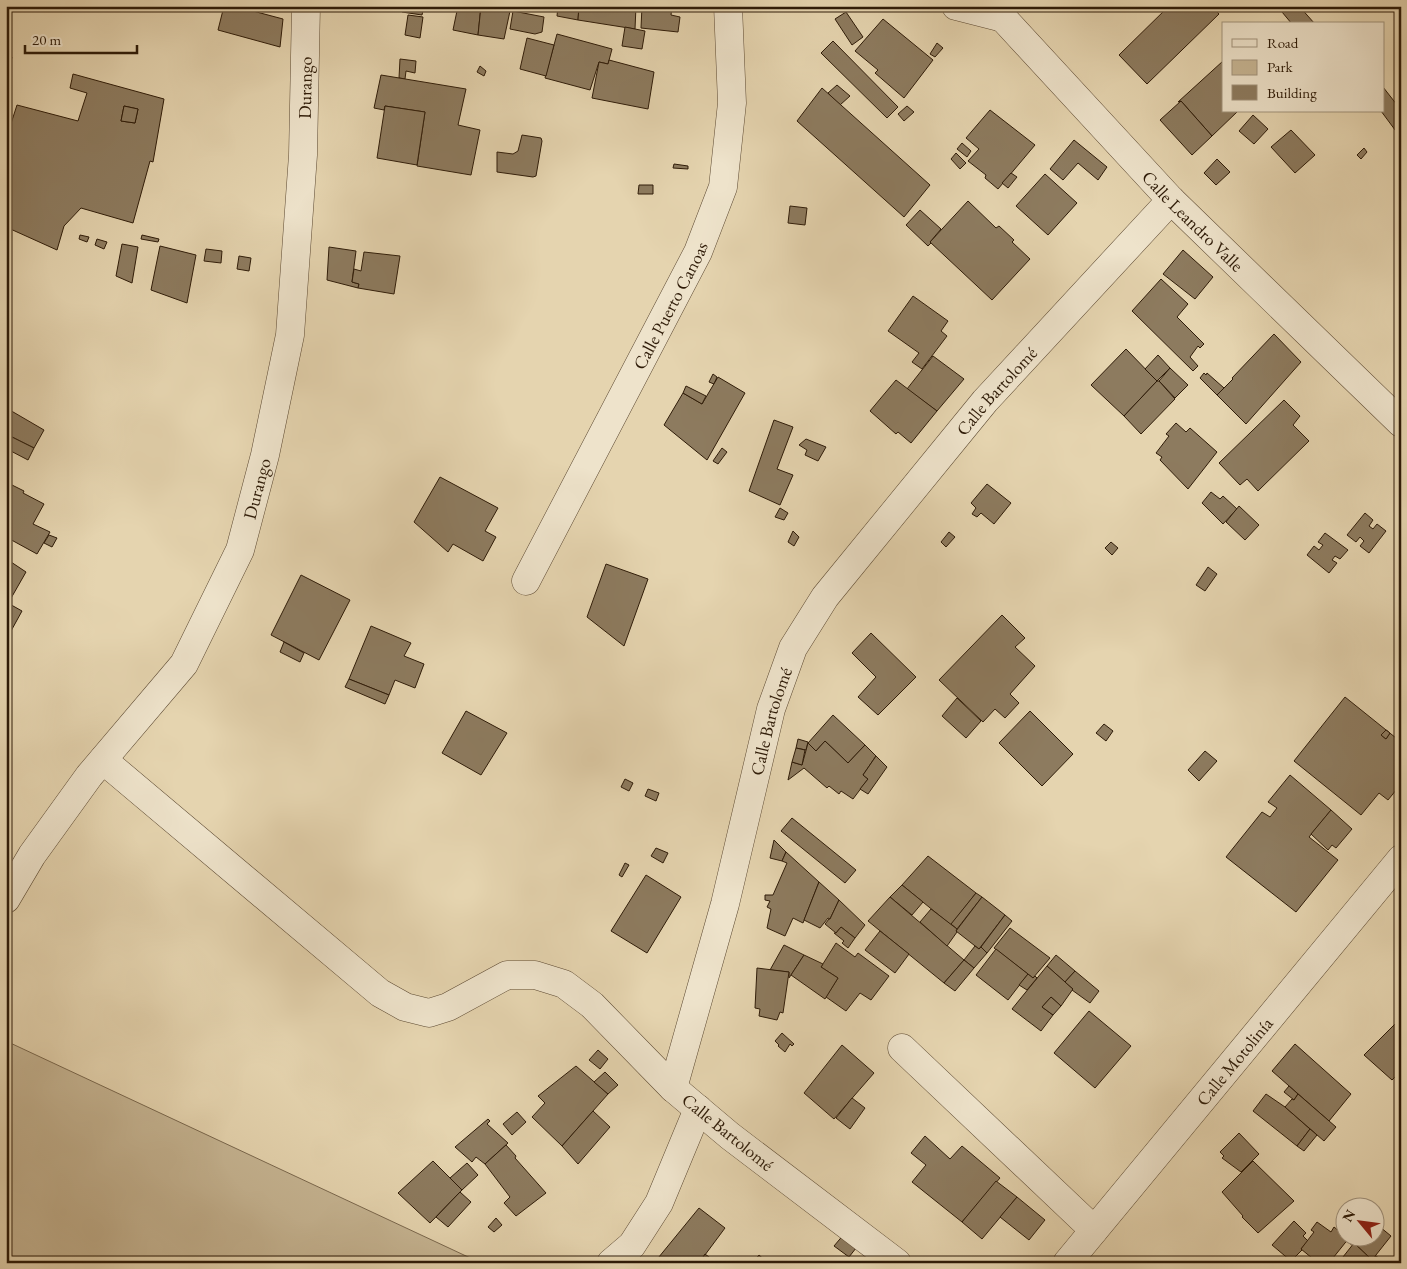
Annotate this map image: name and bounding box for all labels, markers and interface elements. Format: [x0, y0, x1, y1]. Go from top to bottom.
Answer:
scale bar [25, 22, 138, 54]
legend [1222, 22, 1384, 112]
text: 20 m [32, 30, 61, 49]
text: Road [1267, 33, 1299, 52]
street label: Durango [292, 56, 316, 119]
text: Park [1267, 57, 1294, 76]
text: Building [1267, 83, 1317, 102]
street label: Calle Leandro Valle [1138, 165, 1249, 276]
street label: Calle Puerto Canoas [627, 238, 712, 373]
street label: Calle Bartolomé [950, 341, 1042, 440]
street label: Durango [237, 455, 275, 522]
street label: Calle Bartolomé [744, 664, 797, 778]
street label: Calle Motolinía [1191, 1011, 1278, 1110]
street label: Calle Bartolomé [677, 1088, 779, 1176]
north arrow [1334, 1196, 1384, 1246]
text: N [1338, 1206, 1360, 1225]

